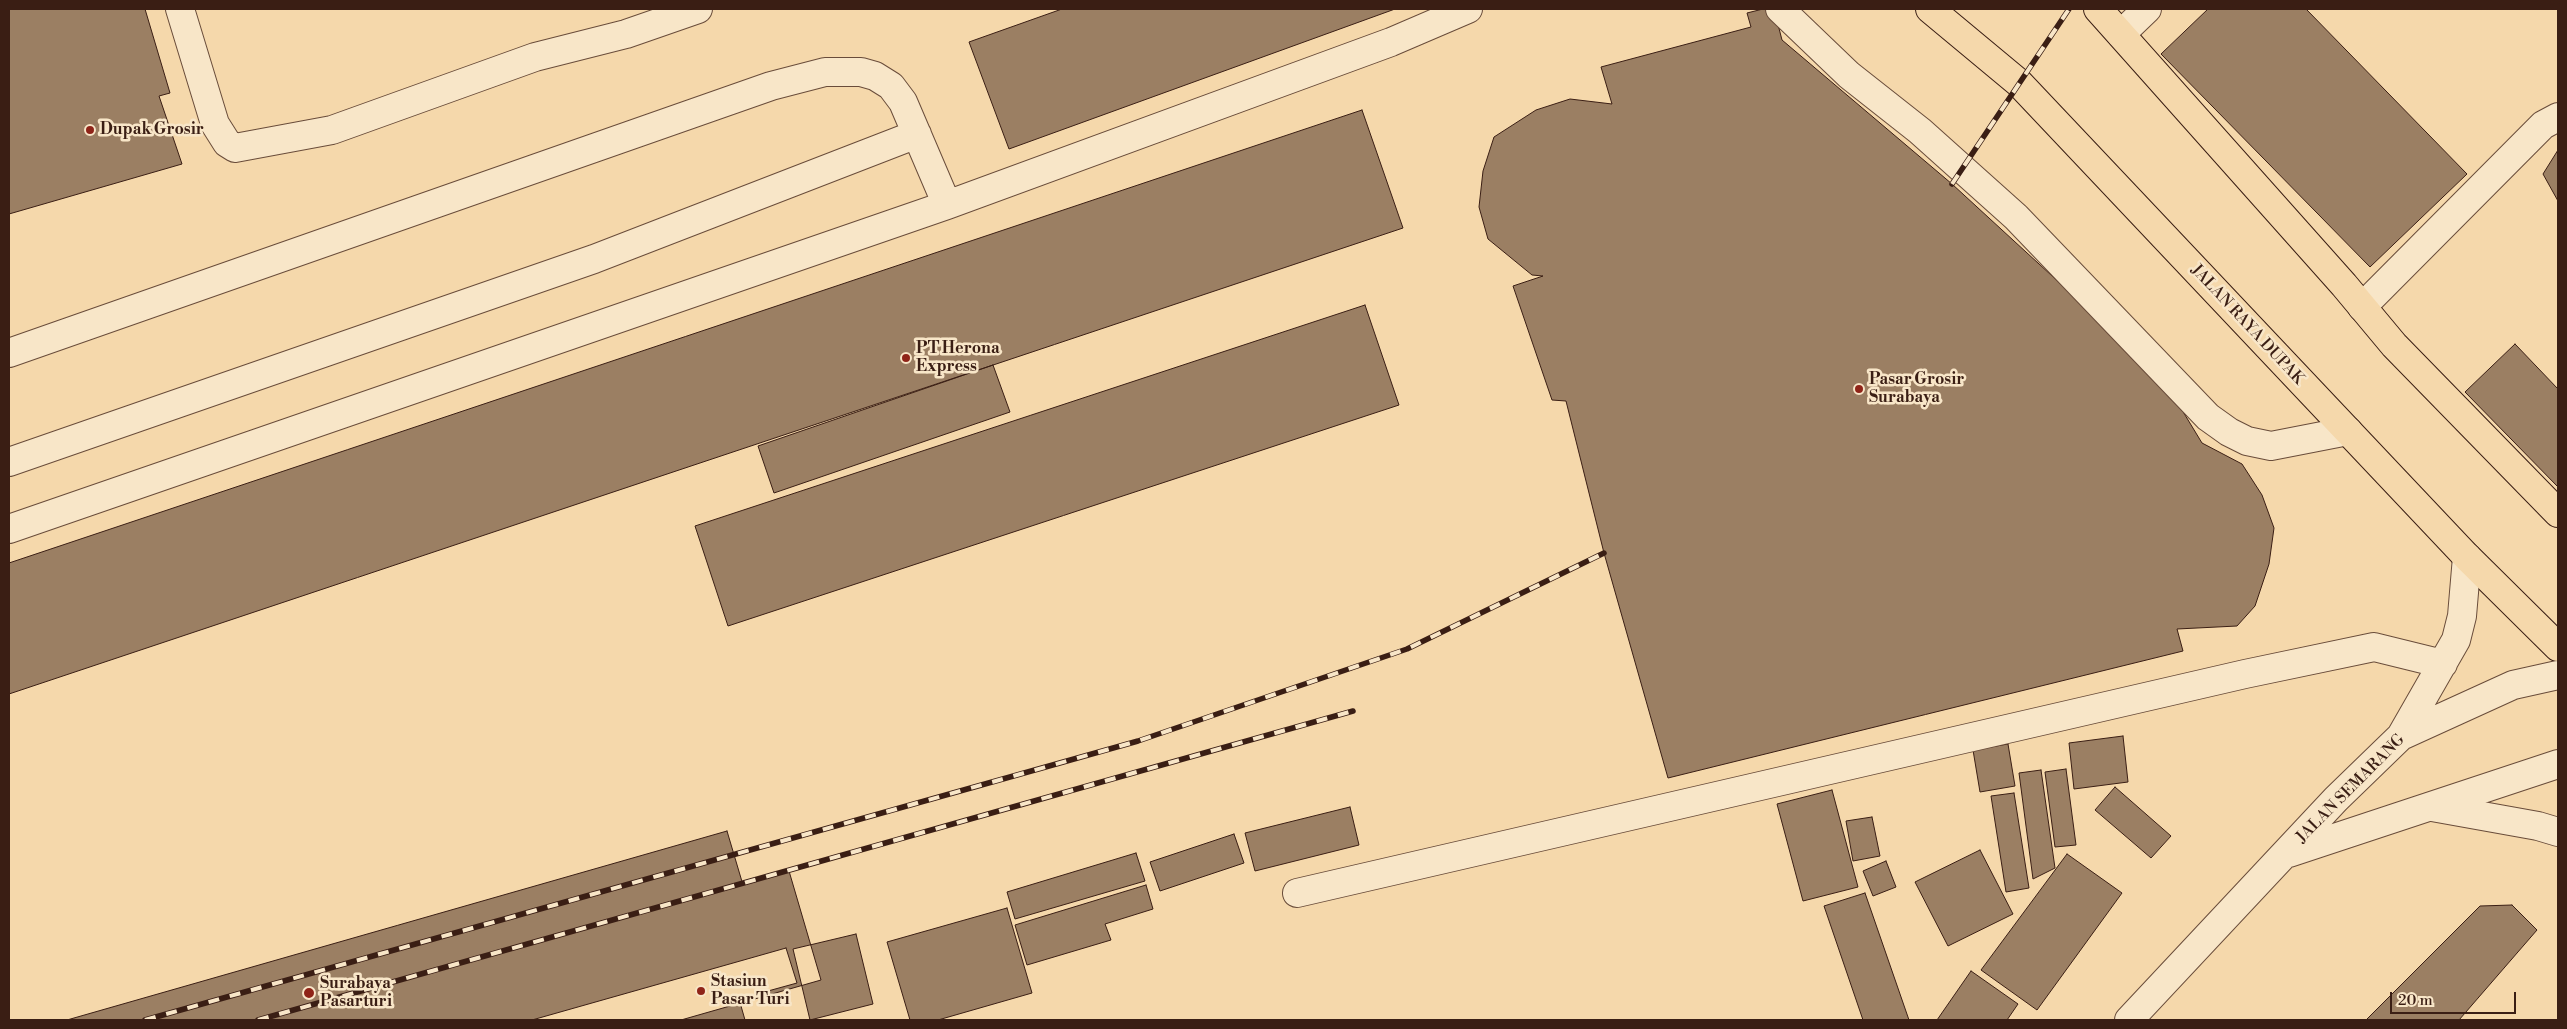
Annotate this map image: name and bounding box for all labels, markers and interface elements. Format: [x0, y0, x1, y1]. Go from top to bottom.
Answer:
place label: Dupak Grosir [100, 120, 204, 140]
marker: Dupak Grosir [84, 124, 96, 136]
street label: JALAN RAYA DUPAK [2186, 261, 2308, 389]
place label: PT Herona Express [916, 339, 1000, 377]
marker: PT Herona Express [900, 352, 912, 364]
place label: Pasar Grosir Surabaya [1869, 370, 1964, 408]
marker: Pasar Grosir Surabaya [1853, 383, 1865, 395]
street label: JALAN SEMARANG [2293, 731, 2409, 847]
place label: Stasiun Pasar Turi [711, 972, 790, 1010]
place label: Surabaya Pasarturi [320, 974, 392, 1012]
scale bar [2392, 982, 2518, 1014]
marker: Stasiun Pasar Turi [695, 985, 707, 997]
marker: Surabaya Pasarturi [302, 986, 316, 1000]
text: 20 m [2398, 991, 2433, 1010]

